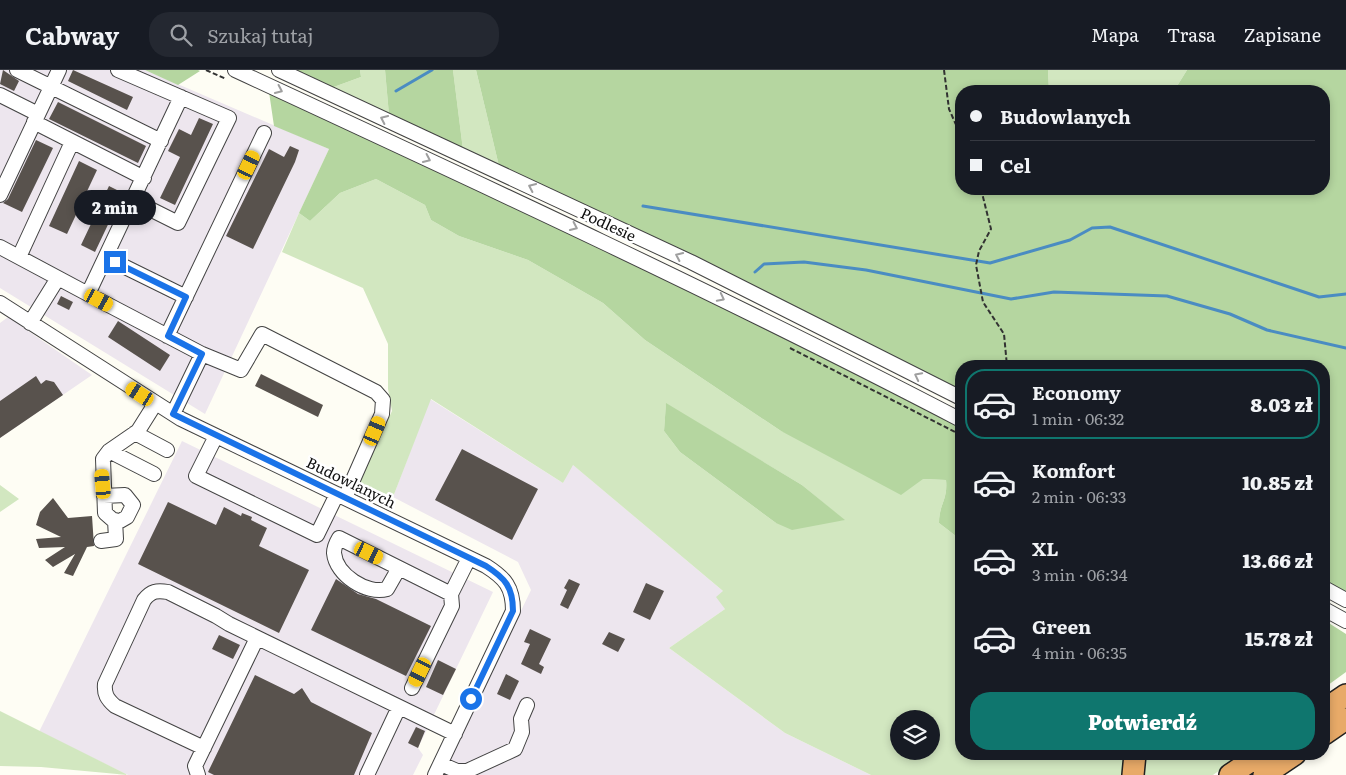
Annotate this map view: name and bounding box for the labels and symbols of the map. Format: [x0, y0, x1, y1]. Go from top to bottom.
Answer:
one-way arrow [274, 84, 283, 95]
one-way arrow [380, 115, 389, 125]
car [235, 148, 262, 182]
one-way arrow [422, 153, 431, 163]
one-way arrow [528, 183, 537, 193]
callout: 2 min [74, 190, 156, 224]
street label: Podlesie [577, 201, 640, 247]
one-way arrow [569, 221, 578, 232]
route end [104, 251, 126, 273]
one-way arrow [675, 252, 684, 262]
car [82, 286, 115, 314]
one-way arrow [716, 292, 725, 302]
one-way arrow [914, 372, 923, 382]
car [123, 380, 156, 408]
car [362, 414, 387, 448]
street label: Budowlanych [303, 450, 400, 513]
car [94, 468, 111, 500]
car [352, 540, 385, 566]
car [406, 655, 433, 689]
route start [460, 688, 482, 710]

